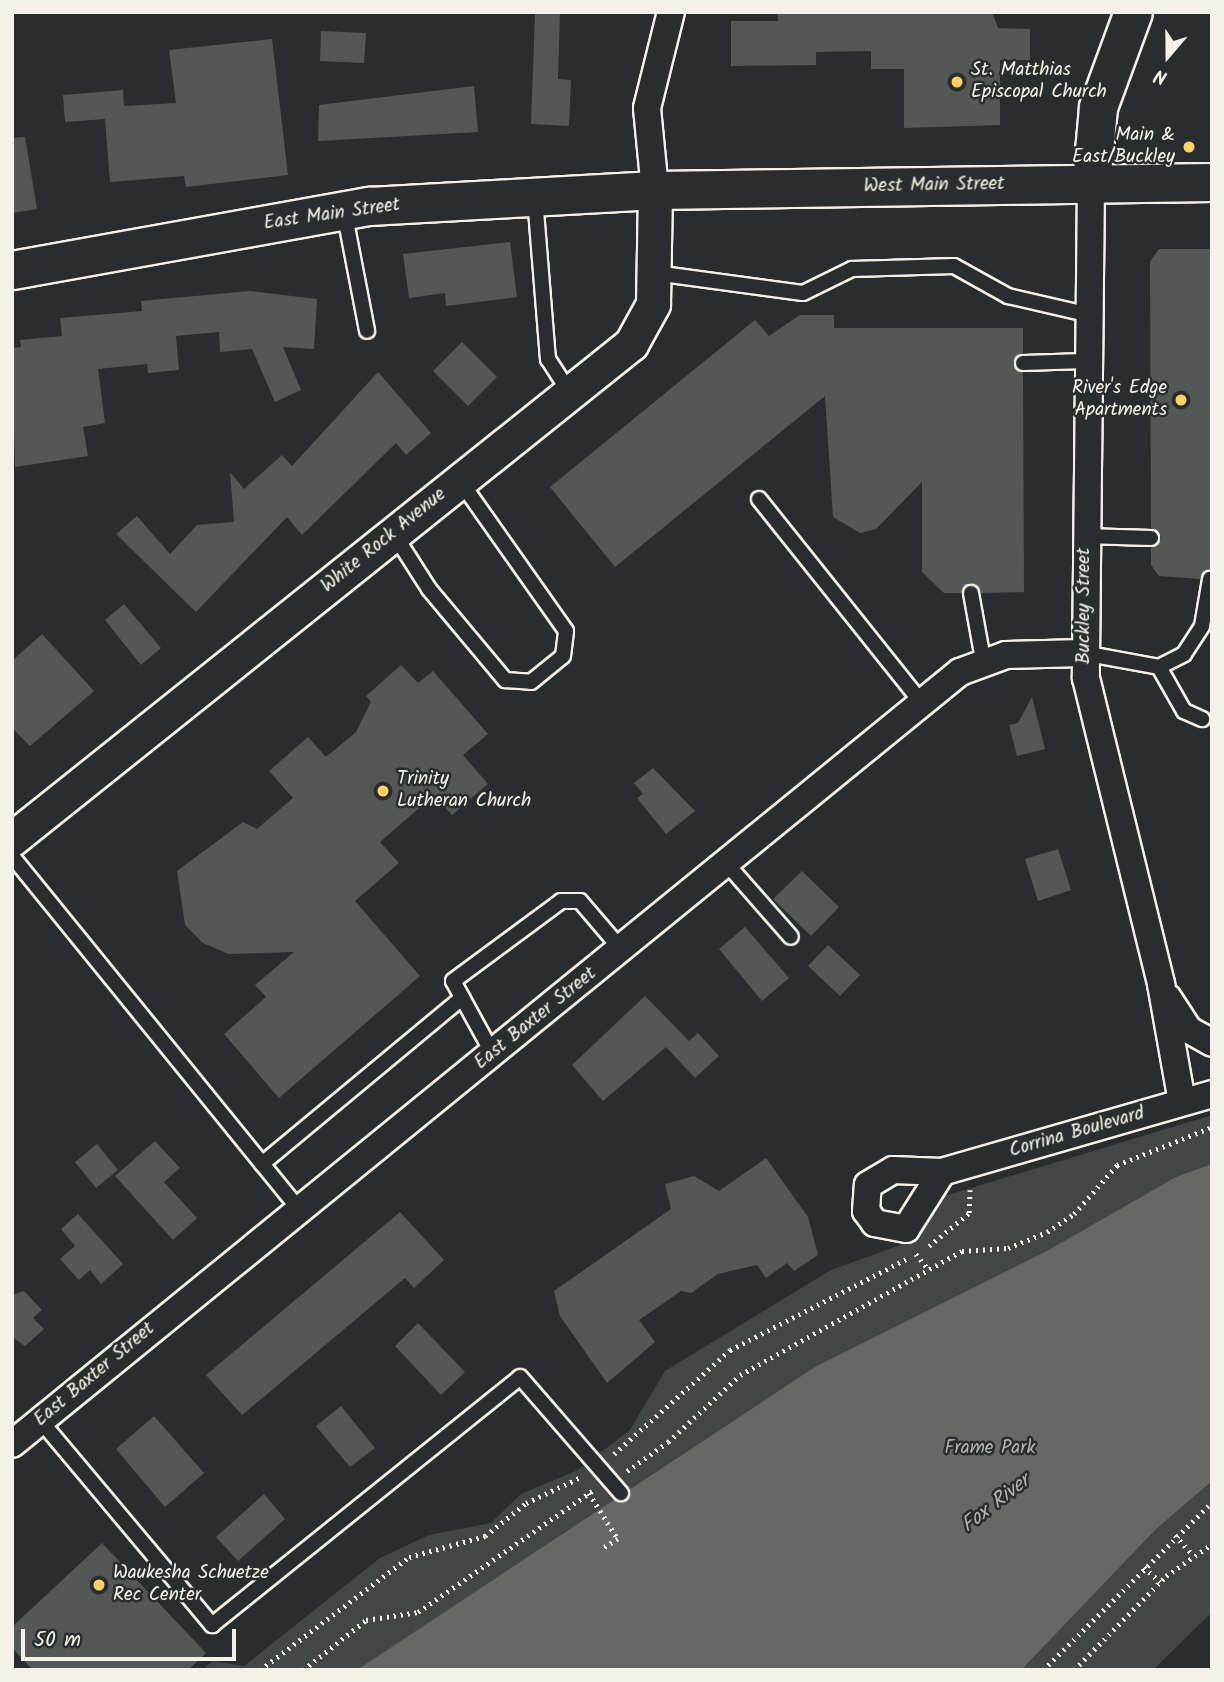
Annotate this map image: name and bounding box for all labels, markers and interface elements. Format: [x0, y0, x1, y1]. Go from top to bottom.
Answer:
north arrow [1133, 21, 1203, 91]
place label: St. Matthias Episcopal Church [971, 60, 1107, 104]
text: N [1150, 60, 1172, 92]
marker: St. Matthias Episcopal Church [949, 74, 965, 90]
place label: Main & East/Buckley [1072, 125, 1175, 169]
marker: Main & East/Buckley [1181, 139, 1197, 155]
street label: West Main Street [863, 173, 1005, 199]
street label: East Main Street [262, 194, 402, 236]
place label: River's Edge Apartments [1072, 378, 1167, 422]
marker: River's Edge Apartments [1173, 392, 1189, 408]
street label: White Rock Avenue [317, 484, 451, 598]
street label: Buckley Street [1074, 548, 1096, 664]
place label: Trinity Lutheran Church [397, 769, 531, 813]
marker: Trinity Lutheran Church [375, 783, 391, 799]
street label: East Baxter Street [470, 963, 602, 1075]
street label: Corrina Boulevard [1007, 1103, 1147, 1163]
street label: East Baxter Street [30, 1318, 160, 1432]
park label: Frame Park [945, 1438, 1035, 1460]
water label: Fox River [957, 1469, 1035, 1539]
place label: Waukesha Schuetze Rec Center [113, 1563, 269, 1607]
marker: Waukesha Schuetze Rec Center [91, 1577, 107, 1593]
scale bar [24, 1616, 240, 1660]
text: 50 m [34, 1624, 81, 1657]

